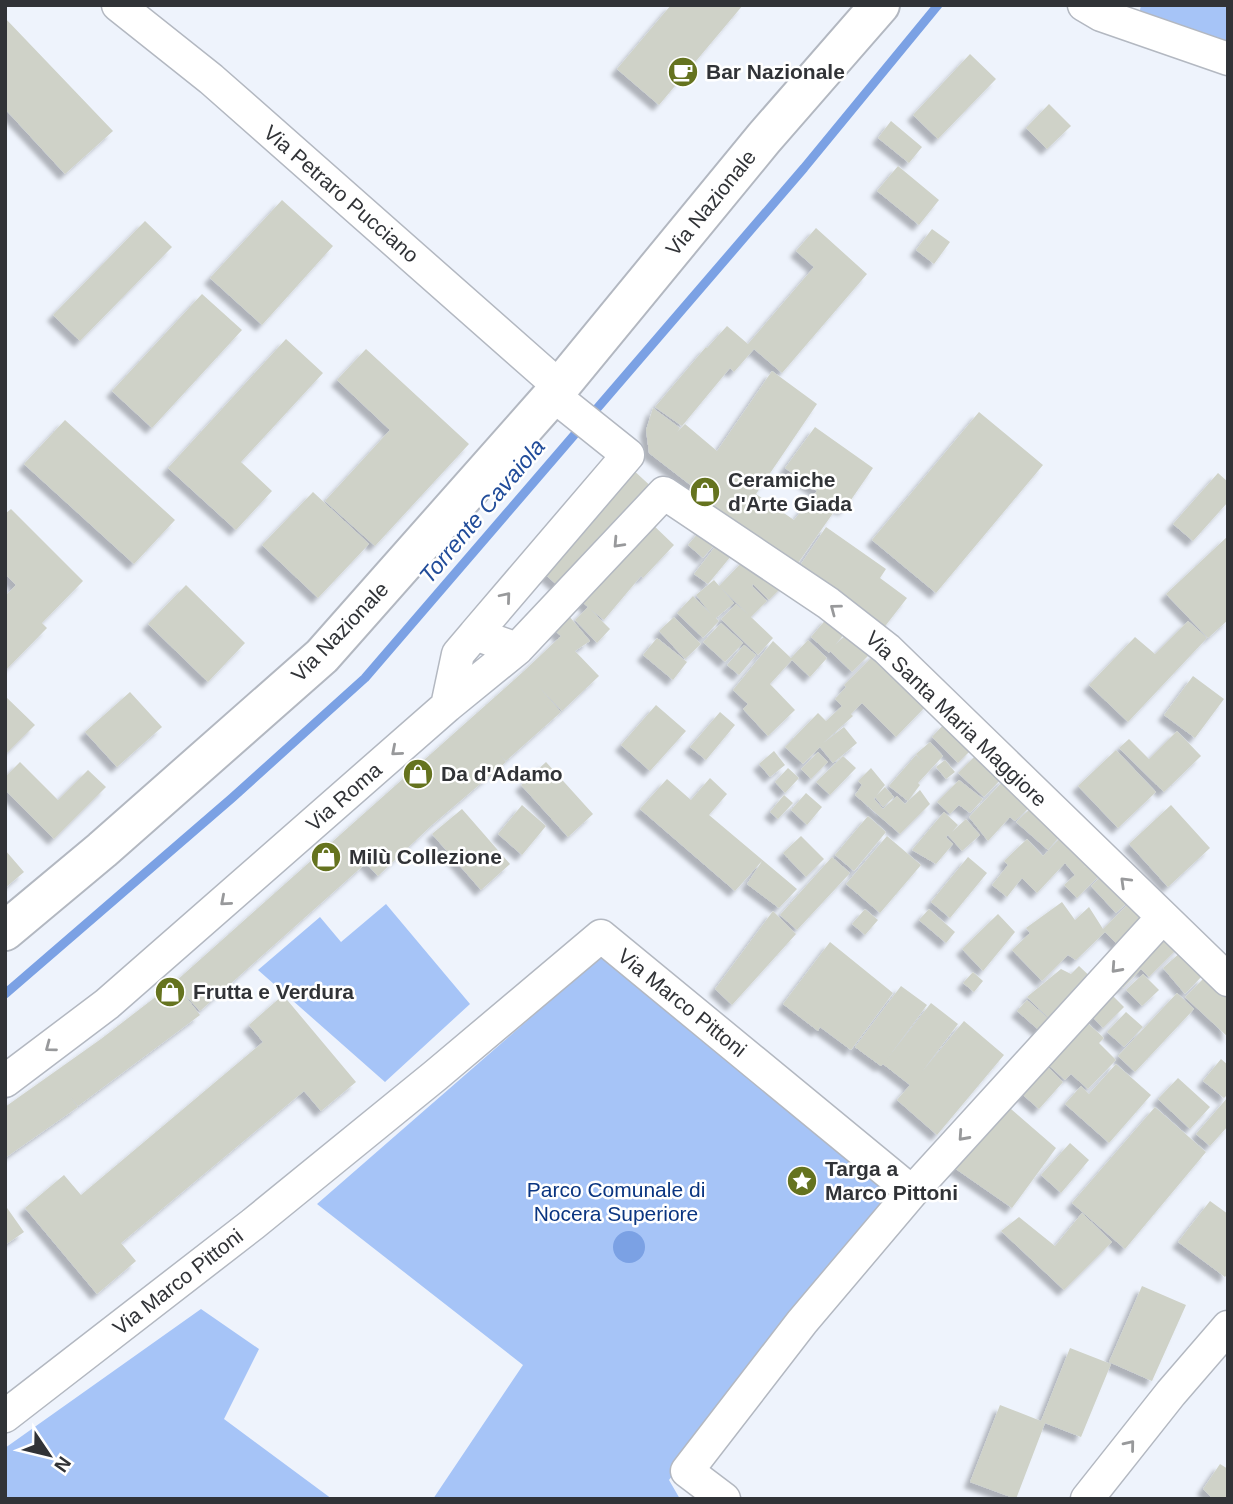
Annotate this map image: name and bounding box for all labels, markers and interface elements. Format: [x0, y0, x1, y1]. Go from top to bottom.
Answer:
cafe icon: Bar Nazionale [666, 55, 700, 89]
place label: Bar Nazionale [706, 60, 845, 83]
street label: Via Petraro Pucciano [259, 120, 423, 267]
street label: Via Nazionale [661, 145, 760, 260]
water label: Torrente Cavaiola [414, 433, 550, 589]
place label: Ceramiche d'Arte Giada [728, 468, 852, 515]
shop icon: Ceramiche d'Arte Giada [688, 475, 722, 509]
one-way arrow [613, 535, 626, 548]
street label: Via Nazionale [286, 577, 393, 686]
one-way arrow [498, 592, 510, 605]
one-way arrow [830, 604, 843, 617]
street label: Via Santa Maria Maggiore [861, 626, 1052, 811]
one-way arrow [391, 743, 404, 755]
shop icon: Da d'Adamo [401, 757, 435, 791]
street label: Via Roma [301, 758, 386, 835]
place label: Da d'Adamo [441, 762, 563, 785]
shop icon: Milù Collezione [309, 840, 343, 874]
place label: Milù Collezione [349, 845, 502, 868]
one-way arrow [1120, 877, 1133, 890]
one-way arrow [220, 893, 233, 905]
street label: Via Marco Pittoni [614, 944, 751, 1061]
one-way arrow [1112, 960, 1124, 973]
shop icon: Frutta e Verdura [153, 975, 187, 1009]
place label: Frutta e Verdura [193, 980, 354, 1003]
one-way arrow [46, 1039, 58, 1051]
one-way arrow [958, 1128, 971, 1141]
place label: Targa a Marco Pittoni [825, 1157, 958, 1204]
place icon: Targa a Marco Pittoni [785, 1164, 819, 1198]
park label: Parco Comunale di Nocera Superiore [527, 1178, 705, 1225]
street label: Via Marco Pittoni [108, 1224, 247, 1339]
north arrow [14, 1420, 84, 1490]
one-way arrow [1121, 1441, 1134, 1453]
text: N [50, 1453, 75, 1476]

